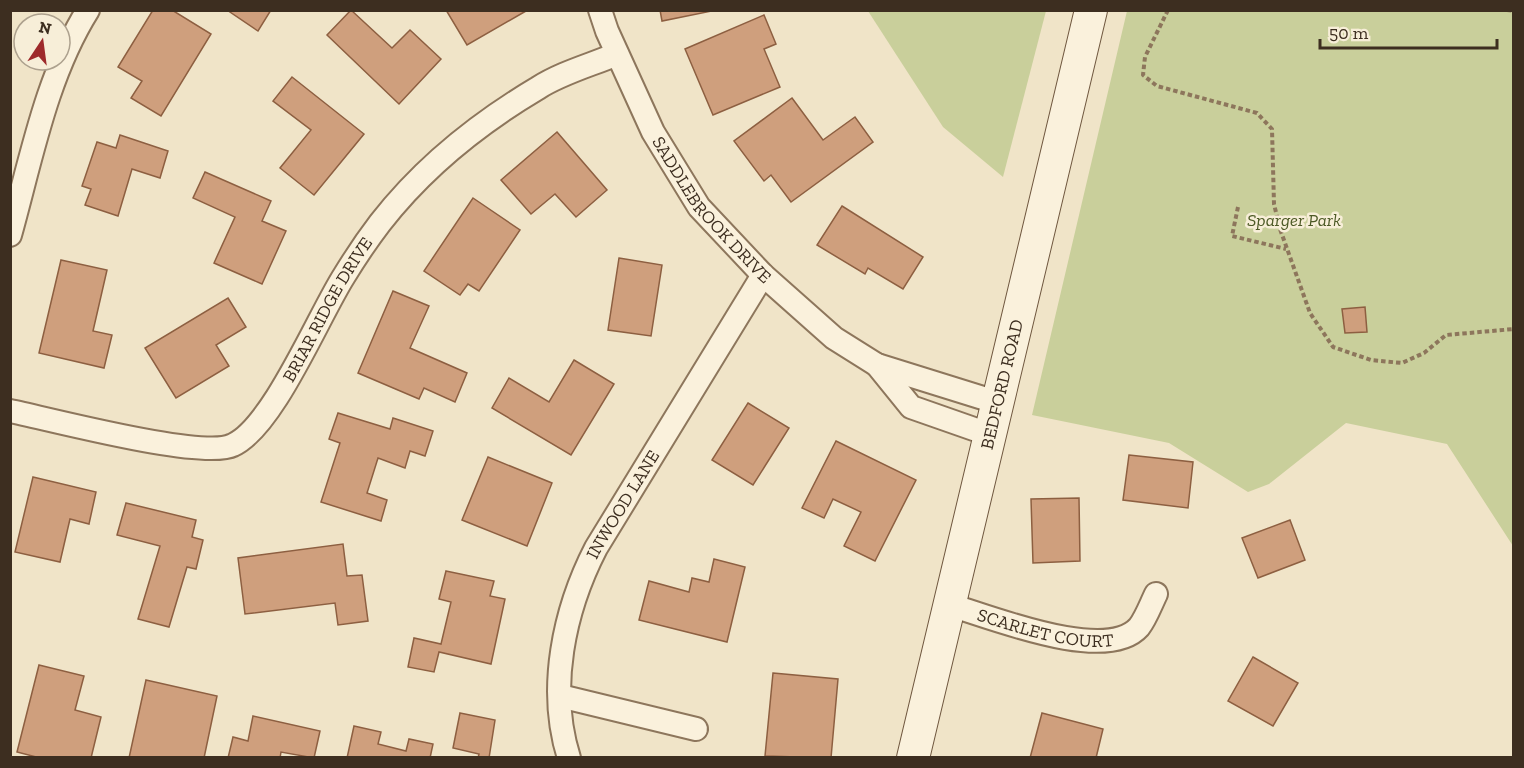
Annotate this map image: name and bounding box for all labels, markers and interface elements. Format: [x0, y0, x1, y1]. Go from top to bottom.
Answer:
north arrow [12, 12, 72, 72]
scale bar [1320, 12, 1497, 50]
text: N [37, 17, 53, 38]
text: 50 m [1329, 22, 1369, 44]
street label: SADDLEBROOK DRIVE [647, 132, 776, 288]
park label: Sparger Park [1247, 209, 1341, 231]
street label: BRIAR RIDGE DRIVE [278, 233, 377, 386]
street label: BEDFORD ROAD [976, 317, 1028, 452]
street label: INWOOD LANE [581, 446, 664, 562]
street label: SCARLET COURT [975, 604, 1115, 652]

